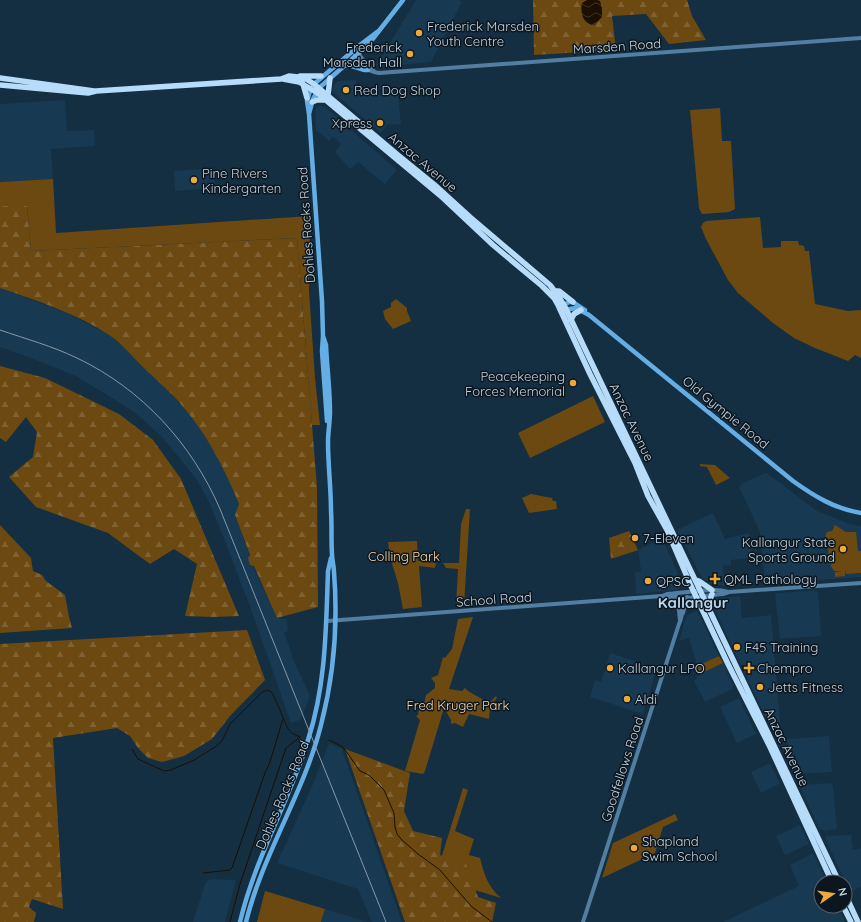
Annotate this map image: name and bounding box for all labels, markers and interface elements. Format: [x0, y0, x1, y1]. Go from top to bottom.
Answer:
place label: Frederick Marsden Youth Centre [427, 18, 539, 49]
marker: Frederick Marsden Youth Centre [414, 28, 424, 38]
street label: Marsden Road [572, 35, 662, 57]
place label: Frederick Marsden Hall [323, 39, 402, 70]
marker: Frederick Marsden Hall [405, 49, 415, 59]
place label: Red Dog Shop [354, 82, 441, 98]
marker: Red Dog Shop [341, 85, 351, 95]
place label: Xpress [332, 115, 372, 131]
marker: Xpress [375, 118, 385, 128]
street label: Anzac Avenue [385, 129, 461, 195]
place label: Pine Rivers Kindergarten [202, 165, 281, 196]
street label: Dohles Rocks Road [294, 166, 318, 284]
marker: Pine Rivers Kindergarten [189, 175, 199, 185]
place label: Peacekeeping Forces Memorial [465, 368, 565, 399]
street label: Old Gympie Road [680, 372, 772, 452]
marker: Peacekeeping Forces Memorial [568, 378, 578, 388]
street label: Anzac Avenue [606, 380, 658, 464]
place label: 7-Eleven [643, 530, 694, 546]
marker: 7-Eleven [630, 533, 640, 543]
place label: Kallangur State Sports Ground [742, 534, 835, 565]
marker: Kallangur State Sports Ground [838, 544, 848, 554]
park label: Colling Park [368, 548, 440, 564]
place label: QML Pathology [724, 571, 817, 587]
place label: QPSC [656, 573, 690, 589]
marker: QML Pathology [709, 573, 721, 585]
marker: QPSC [643, 576, 653, 586]
street label: School Road [456, 588, 532, 610]
district label: Kallangur [658, 593, 729, 612]
place label: F45 Training [745, 639, 818, 655]
marker: F45 Training [732, 642, 742, 652]
place label: Kallangur LPO [618, 660, 705, 676]
place label: Chempro [757, 660, 813, 676]
marker: Kallangur LPO [605, 663, 615, 673]
marker: Chempro [744, 663, 754, 673]
place label: Jetts Fitness [768, 679, 843, 695]
marker: Jetts Fitness [755, 682, 765, 692]
place label: Aldi [635, 691, 657, 707]
marker: Aldi [622, 694, 632, 704]
park label: Fred Kruger Park [407, 697, 510, 713]
street label: Anzac Avenue [761, 705, 813, 789]
street label: Goodfellows Road [597, 714, 647, 824]
street label: Dohles Rocks Road [252, 738, 312, 852]
place label: Shapland Swim School [642, 833, 717, 864]
marker: Shapland Swim School [629, 843, 639, 853]
north arrow [813, 874, 853, 914]
text: N [835, 886, 850, 897]

